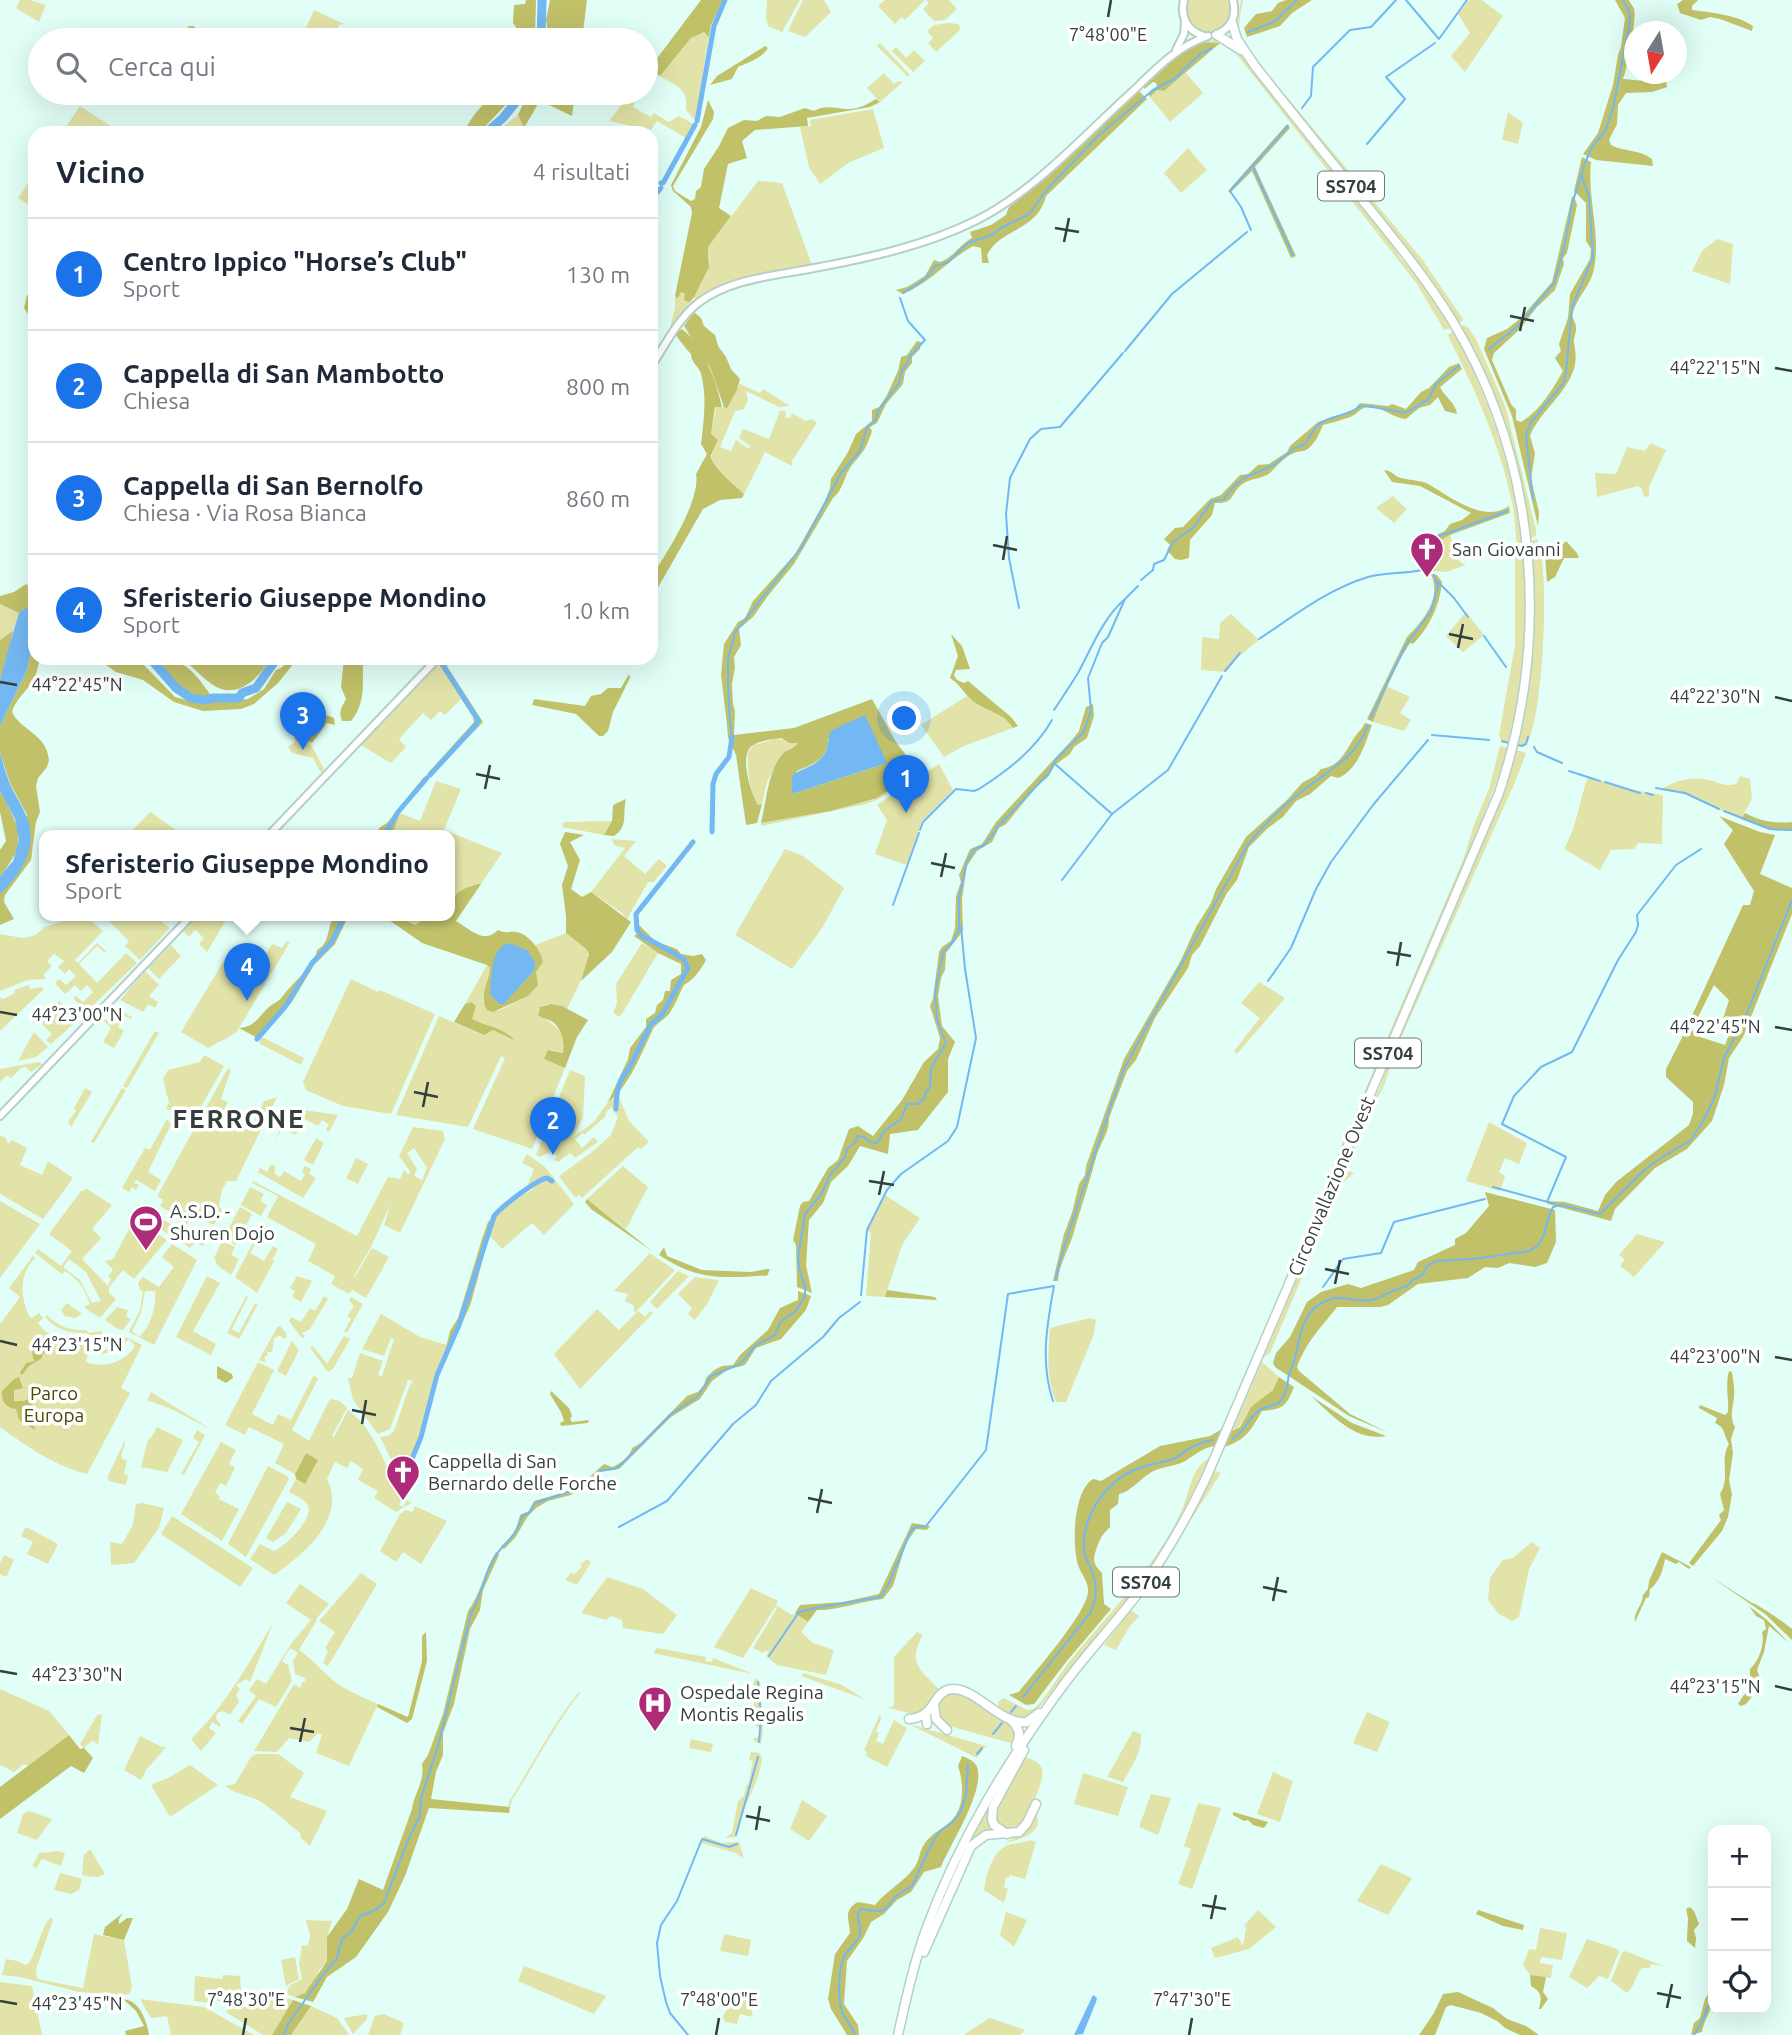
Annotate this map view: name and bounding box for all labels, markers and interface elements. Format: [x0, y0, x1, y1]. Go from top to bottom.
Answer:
north arrow [1624, 21, 1687, 84]
text: 7°48'00"E [1069, 24, 1147, 44]
search box [28, 28, 658, 105]
icon: search [52, 48, 90, 86]
text: Cerca qui [108, 52, 216, 81]
text: Vicino [56, 155, 145, 189]
text: 4 risultati [533, 159, 630, 184]
road number: SS704 [1318, 172, 1384, 201]
text: Centro Ippico "Horse’s Club" [123, 247, 467, 276]
text: 1 [73, 262, 85, 287]
text: 130 m [566, 262, 630, 287]
text: Sport [123, 276, 180, 301]
text: 44°22'15"N [1669, 357, 1761, 377]
text: Cappella di San Mambotto [123, 359, 444, 388]
text: 2 [73, 374, 85, 399]
text: 800 m [566, 374, 630, 399]
text: Chiesa [123, 388, 190, 413]
text: Cappella di San Bernolfo [123, 471, 424, 500]
text: 3 [73, 486, 85, 511]
text: 860 m [566, 486, 630, 511]
text: Chiesa · Via Rosa Bianca [123, 500, 367, 525]
church icon: San Giovanni [1408, 530, 1446, 579]
place label: San Giovanni [1452, 538, 1561, 560]
text: Sferisterio Giuseppe Mondino [123, 583, 487, 612]
text: 4 [73, 598, 85, 623]
text: 1.0 km [562, 598, 630, 623]
text: Sport [123, 612, 180, 637]
text: 44°22'45"N [31, 674, 123, 694]
text: 44°22'30"N [1669, 686, 1761, 706]
pin: 3 [280, 692, 326, 750]
your location [887, 701, 921, 735]
pin: 1 [883, 755, 929, 813]
popup [39, 830, 455, 921]
text: Sferisterio Giuseppe Mondino [65, 849, 429, 878]
text: Sport [65, 878, 122, 903]
pin: 4 [224, 943, 270, 1001]
text: 44°23'00"N [31, 1004, 123, 1024]
text: 44°22'45"N [1669, 1016, 1761, 1036]
road number: SS704 [1355, 1038, 1421, 1068]
street label: Circonvallazione Ovest [1283, 1092, 1379, 1279]
pin: 2 [530, 1097, 576, 1155]
district label: FERRONE [172, 1104, 306, 1133]
place label: A.S.D. - Shuren Dojo [170, 1200, 275, 1244]
sports icon: A.S.D. - Shuren Dojo [127, 1203, 165, 1252]
text: 44°23'15"N [31, 1334, 123, 1354]
text: 44°23'00"N [1669, 1346, 1761, 1366]
park label: Parco Europa [24, 1382, 84, 1426]
place label: Cappella di San Bernardo delle Forche [428, 1450, 617, 1494]
church icon: Cappella di San Bernardo delle Forche [384, 1453, 422, 1502]
road number: SS704 [1113, 1568, 1179, 1596]
text: 44°23'30"N [31, 1664, 123, 1684]
text: 44°23'15"N [1669, 1676, 1761, 1696]
place label: Ospedale Regina Montis Regalis [680, 1681, 824, 1725]
hospital icon: Ospedale Regina Montis Regalis [636, 1684, 674, 1733]
map controls [1708, 1825, 1771, 2014]
button: + [1708, 1825, 1771, 1888]
button: − [1708, 1888, 1771, 1951]
button: locate [1708, 1951, 1771, 2014]
text: 7°48'30"E [207, 1989, 285, 2009]
text: 7°48'00"E [680, 1989, 758, 2009]
text: 7°47'30"E [1153, 1989, 1231, 2009]
text: 44°23'45"N [31, 1993, 123, 2013]

